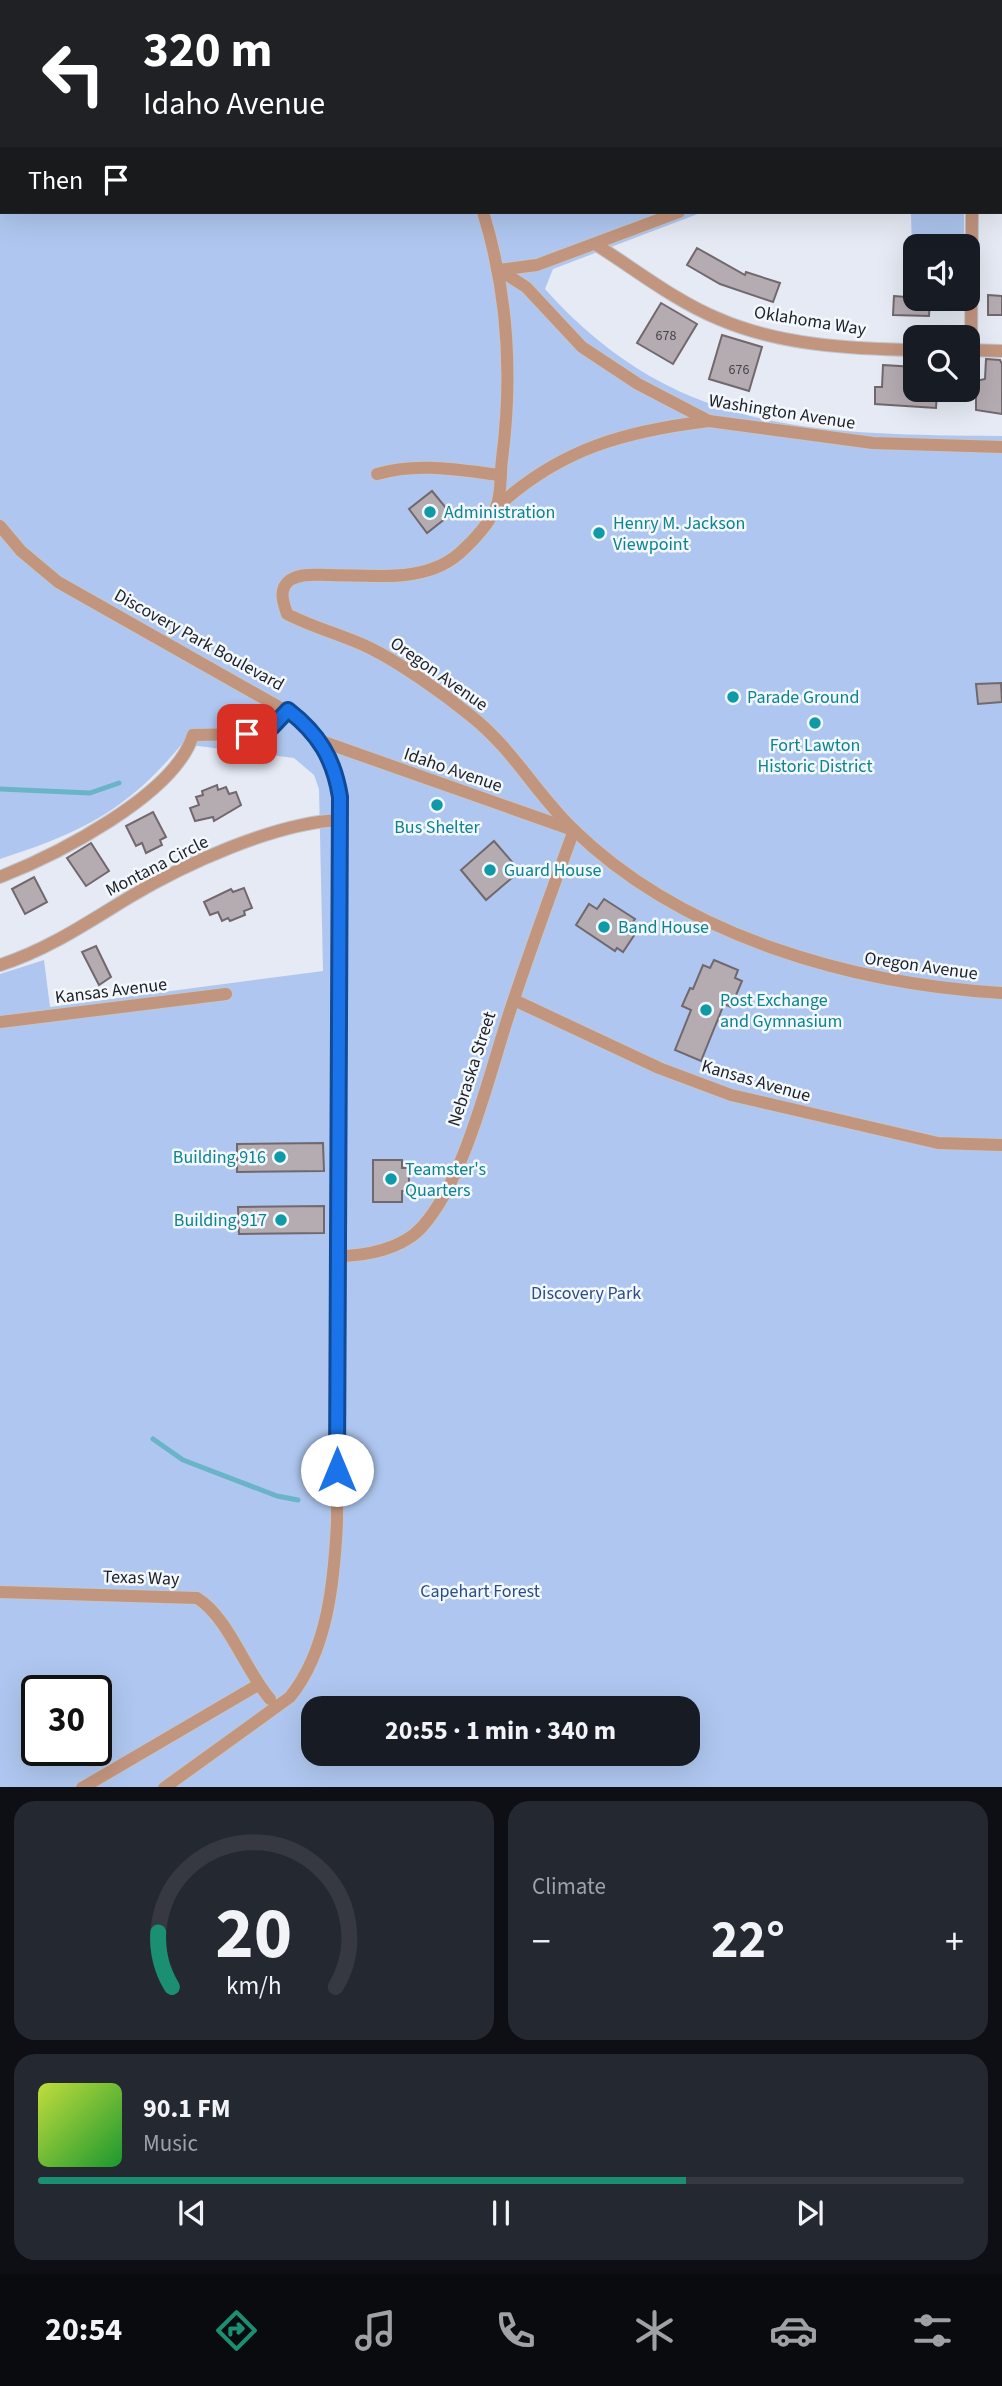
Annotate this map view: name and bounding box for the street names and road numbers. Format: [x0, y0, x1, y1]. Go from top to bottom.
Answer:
street label: Oklahoma Way [752, 300, 868, 342]
street label: Washington Avenue [707, 388, 857, 436]
street label: Discovery Park Boulevard [110, 583, 288, 697]
street label: Oregon Avenue [385, 631, 493, 717]
street label: Idaho Avenue [401, 742, 506, 799]
street label: Montana Circle [101, 829, 213, 903]
street label: Oregon Avenue [863, 946, 979, 986]
street label: Kansas Avenue [54, 972, 168, 1010]
street label: Nebraska Street [442, 1008, 502, 1130]
street label: Kansas Avenue [698, 1053, 814, 1109]
street label: Texas Way [102, 1564, 180, 1592]

